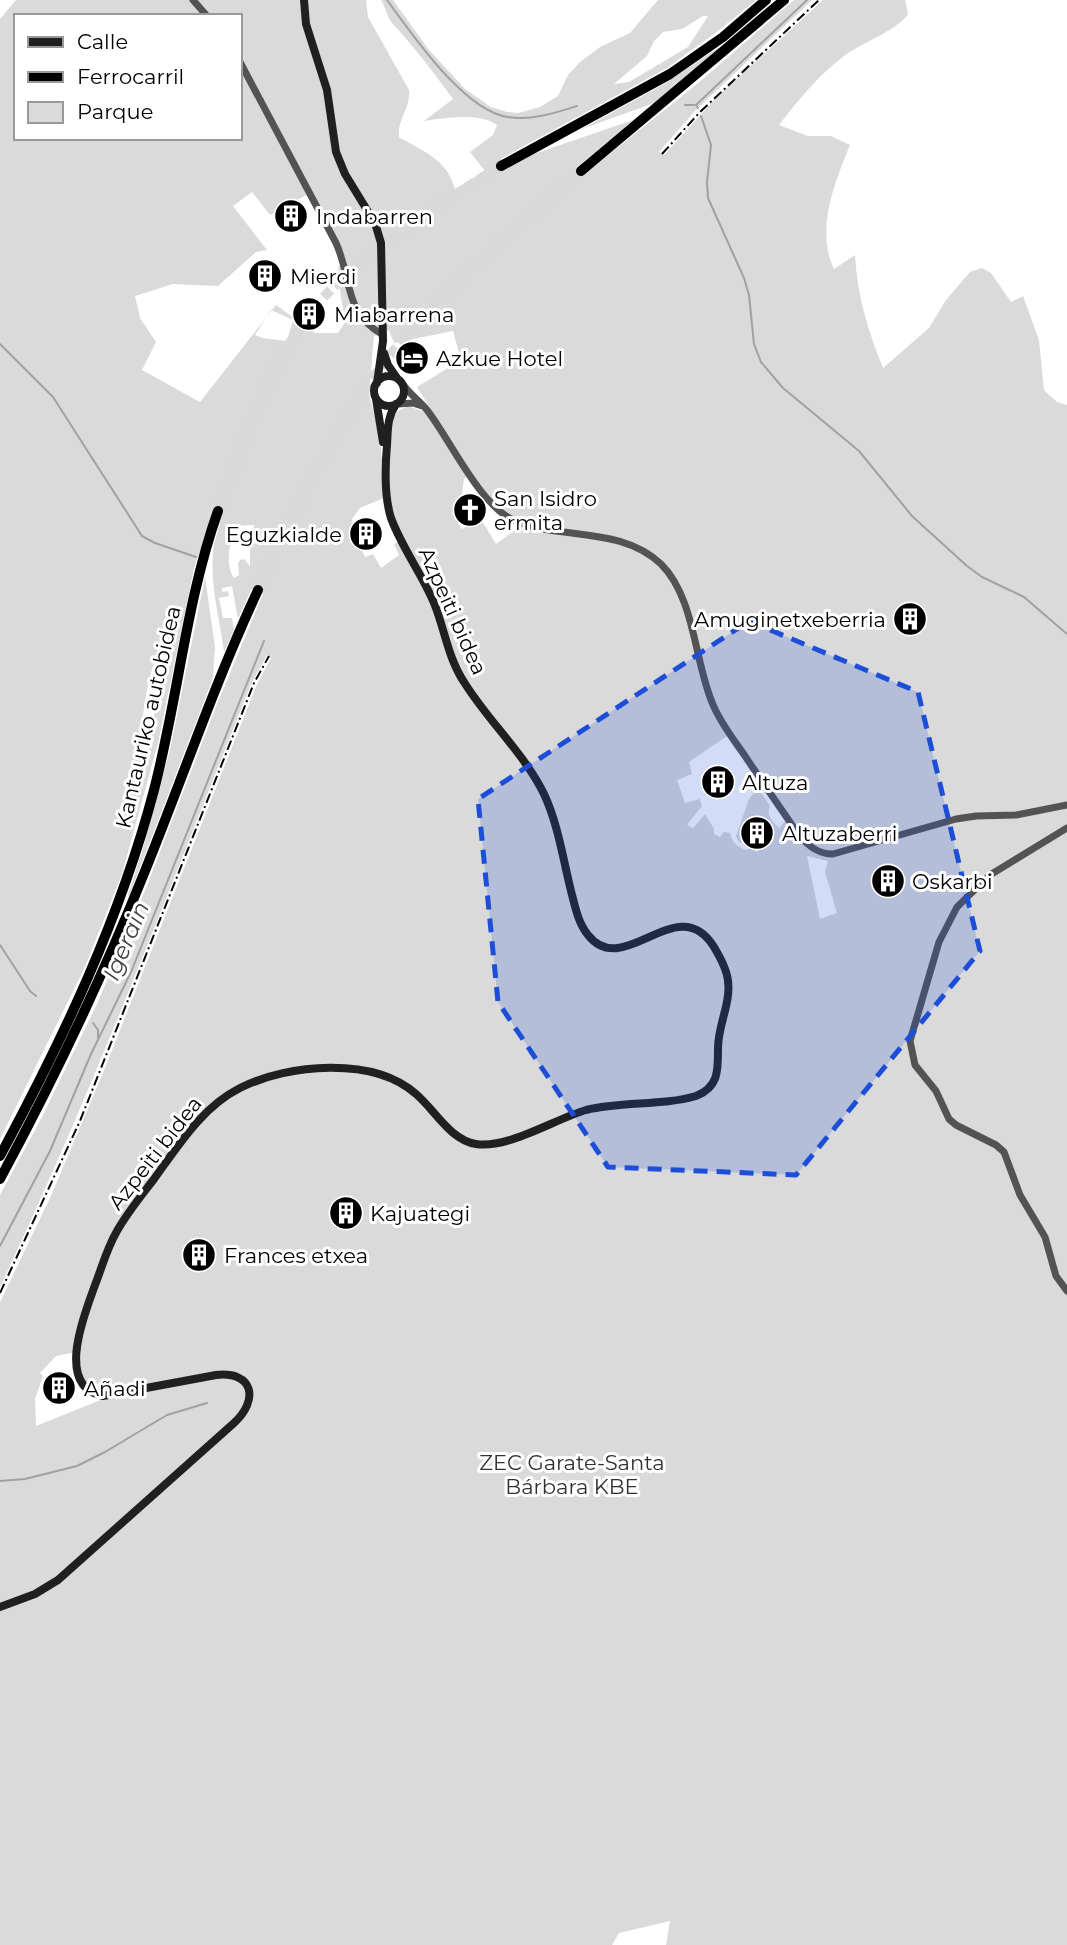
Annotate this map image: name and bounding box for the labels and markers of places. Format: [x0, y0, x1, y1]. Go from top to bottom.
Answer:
building icon: Indabarren [272, 197, 310, 235]
place label: Indabarren [316, 204, 433, 229]
building icon: Mierdi [246, 257, 284, 295]
place label: Mierdi [290, 264, 356, 289]
building icon: Miabarrena [290, 295, 328, 333]
place label: Miabarrena [334, 302, 454, 327]
hotel icon: Azkue Hotel [393, 339, 431, 377]
place label: Azkue Hotel [436, 346, 563, 371]
place label: San Isidro ermita [494, 486, 597, 535]
church icon: San Isidro ermita [451, 491, 489, 529]
building icon: Eguzkialde [347, 515, 385, 553]
place label: Eguzkialde [226, 522, 342, 547]
building icon: Amuginetxeberria [891, 600, 929, 638]
place label: Amuginetxeberria [694, 607, 886, 632]
building icon: Altuza [699, 763, 737, 801]
place label: Altuza [742, 770, 808, 795]
building icon: Altuzaberri [738, 814, 776, 852]
place label: Altuzaberri [782, 821, 897, 846]
building icon: Oskarbi [869, 862, 907, 900]
place label: Oskarbi [912, 869, 993, 894]
building icon: Kajuategi [327, 1194, 365, 1232]
place label: Kajuategi [370, 1201, 470, 1226]
building icon: Frances etxea [180, 1236, 218, 1274]
place label: Frances etxea [224, 1243, 368, 1268]
building icon: Añadi [40, 1369, 78, 1407]
place label: Añadi [84, 1376, 146, 1401]

